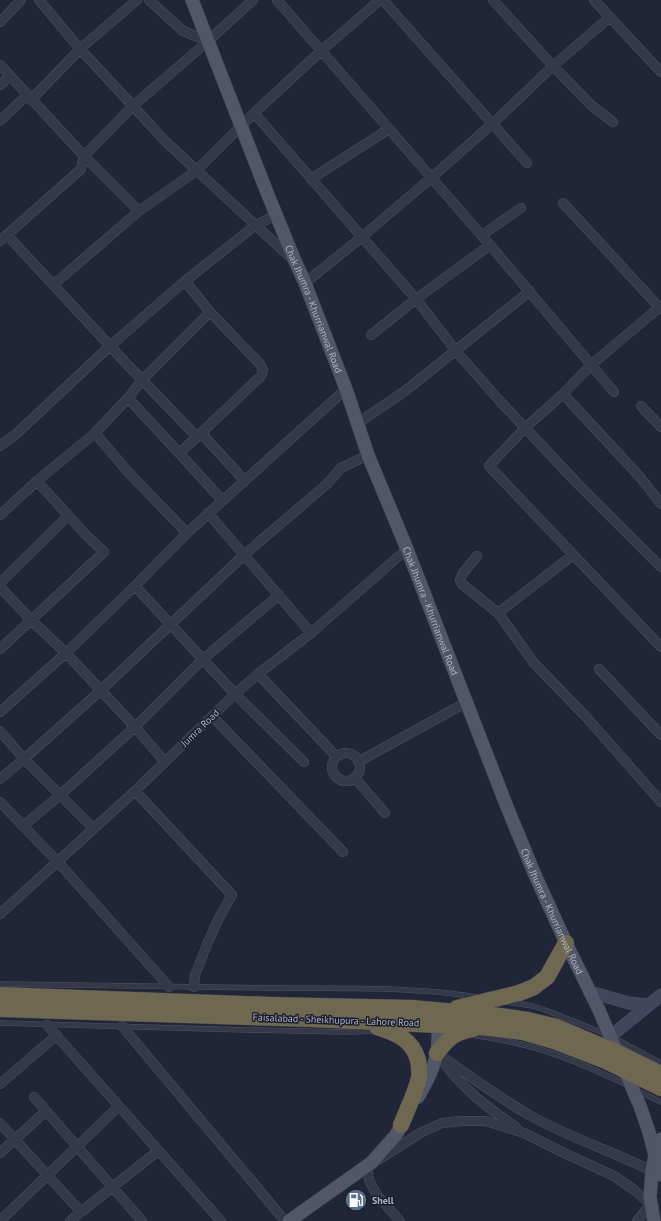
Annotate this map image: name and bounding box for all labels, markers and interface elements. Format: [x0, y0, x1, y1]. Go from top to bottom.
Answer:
street label: Chak Jhumra - Khurrianwal Road [283, 243, 346, 375]
street label: Chak Jhumra - Khurrianwal Road [400, 545, 462, 677]
street label: Jumra Road [177, 706, 222, 750]
street label: Chak Jhumra - Khurrianwal Road [518, 846, 587, 976]
street label: Faisalabad - Sheikhupura - Lahore Road [252, 1011, 420, 1029]
fuel station icon: Shell [343, 1187, 369, 1213]
place label: Shell [372, 1194, 394, 1207]

